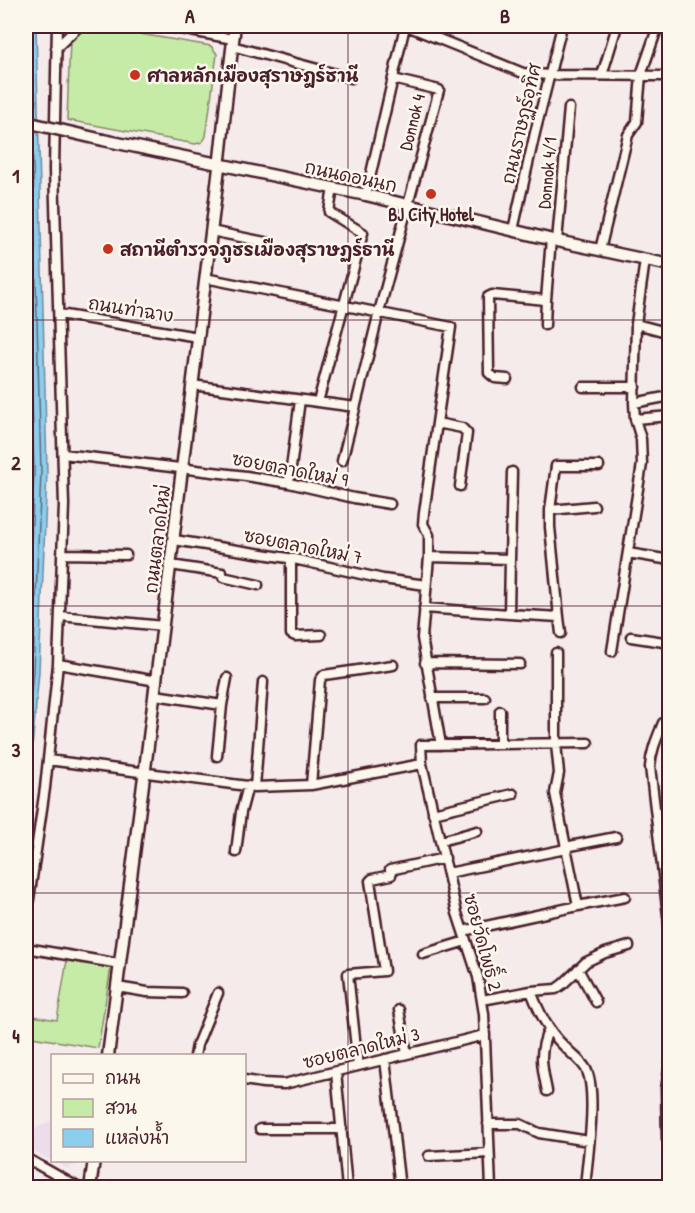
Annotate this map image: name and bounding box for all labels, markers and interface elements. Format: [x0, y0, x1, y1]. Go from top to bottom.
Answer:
text: A [185, 2, 195, 29]
text: B [500, 2, 510, 29]
street label: ถนนราษฏร์อุทิศ [495, 60, 549, 187]
place label: ศาลหลักเมืองสุราษฎร์ธานี [147, 63, 358, 89]
marker: ศาลหลักเมืองสุราษฎร์ธานี [128, 68, 142, 82]
street label: Donnok 4 [393, 91, 431, 153]
street label: Donnok 4/1 [531, 136, 563, 210]
street label: ถนนดอนนก [303, 154, 399, 198]
text: 1 [12, 162, 20, 189]
marker: BJ City Hotel [424, 187, 438, 201]
place label: BJ City Hotel [388, 202, 475, 228]
place label: สถานีตำรวจภูธรเมืองสุราษฏร์ธานี [120, 237, 394, 263]
marker: สถานีตำรวจภูธรเมืองสุราษฏร์ธานี [101, 242, 115, 256]
street label: ถนนท่าฉาง [86, 290, 176, 328]
street label: ซอยตลาดใหม่ 9 [230, 445, 351, 493]
text: 2 [11, 449, 21, 476]
street label: ถนนตลาดใหม่ [138, 483, 176, 595]
street label: ซอยตลาดใหม่ 7 [242, 522, 364, 570]
text: 3 [12, 736, 21, 763]
street label: ซอยวัดโพธิ์ 2 [458, 890, 512, 994]
street label: ซอยตลาดใหม่ 3 [300, 1021, 422, 1075]
text: 4 [12, 1022, 20, 1049]
legend [51, 1054, 246, 1162]
text: ถนน [105, 1065, 140, 1090]
text: สวน [105, 1095, 137, 1120]
text: แหล่งน้ำ [105, 1121, 169, 1150]

